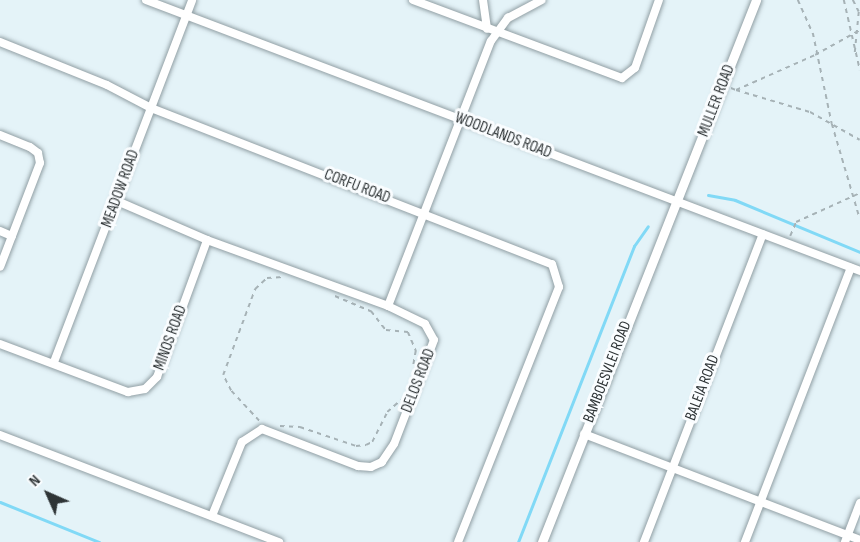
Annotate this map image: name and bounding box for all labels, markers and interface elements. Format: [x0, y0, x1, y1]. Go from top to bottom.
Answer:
street label: MULLER ROAD [694, 62, 740, 140]
street label: WOODLANDS ROAD [452, 109, 554, 163]
street label: MEADOW ROAD [98, 148, 144, 230]
street label: CORFU ROAD [321, 166, 393, 208]
street label: MINOS ROAD [150, 303, 192, 373]
street label: BAMBOESVLEI ROAD [580, 319, 636, 425]
street label: DELOS ROAD [398, 346, 440, 416]
street label: BALEIA ROAD [682, 352, 724, 424]
north arrow [18, 464, 78, 524]
text: N [25, 471, 45, 491]

